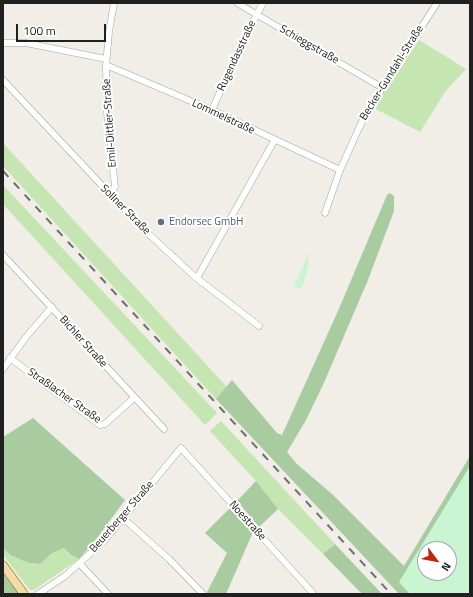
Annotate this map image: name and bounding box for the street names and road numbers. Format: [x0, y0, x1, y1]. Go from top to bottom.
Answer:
street label: Rugendasstraße [215, 19, 259, 93]
street label: Schieggstraße [277, 23, 341, 67]
street label: Becker-Gundahl-Straße [357, 23, 427, 123]
street label: Emil-Dittler-Straße [100, 78, 120, 168]
street label: Lommelstraße [190, 97, 256, 137]
street label: Sollner Straße [97, 182, 153, 238]
street label: Bichler Straße [56, 313, 110, 371]
street label: Straßlacher Straße [25, 366, 103, 426]
street label: Beuerberger Straße [87, 478, 157, 556]
street label: Noestraße [226, 498, 268, 544]

